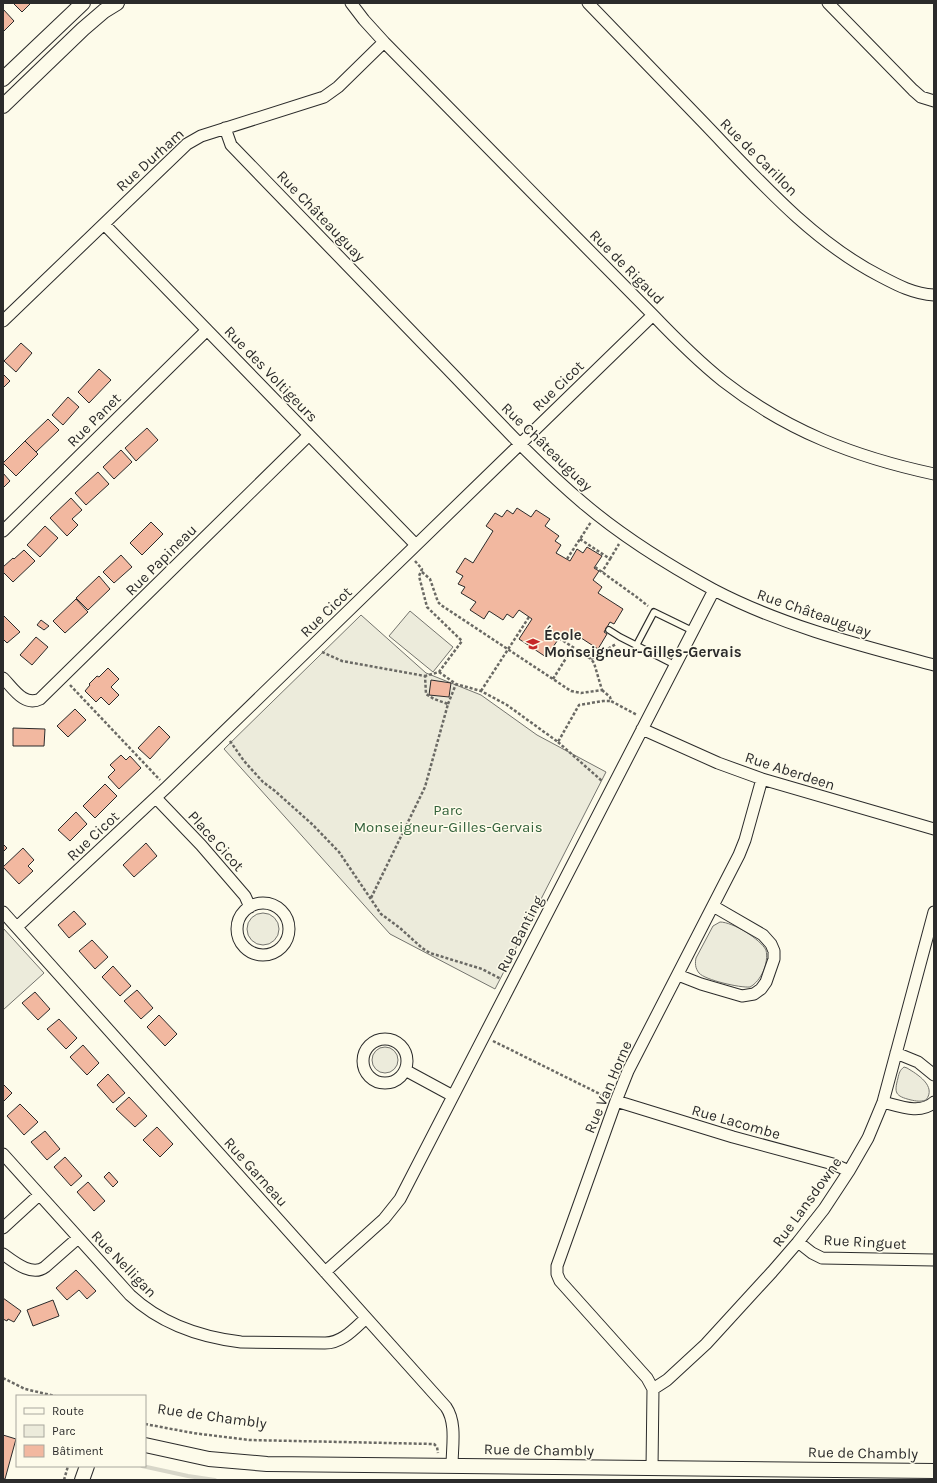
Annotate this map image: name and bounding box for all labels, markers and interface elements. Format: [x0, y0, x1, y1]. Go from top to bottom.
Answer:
street label: Rue de Carillon [716, 114, 802, 200]
street label: Rue Durham [112, 125, 188, 195]
street label: Rue Châteauguay [273, 167, 369, 265]
street label: Rue de Rigaud [586, 226, 668, 308]
street label: Rue des Voltigeurs [221, 322, 321, 426]
street label: Rue Cicot [528, 357, 588, 415]
street label: Rue Panet [63, 389, 125, 451]
street label: Rue Châteauguay [498, 399, 596, 495]
street label: Rue Papineau [122, 521, 200, 599]
street label: Rue Cicot [296, 583, 356, 641]
street label: Rue Châteauguay [755, 585, 873, 641]
place label: École Monseigneur-Gilles-Gervais [544, 625, 742, 661]
school or university icon: École Monseigneur-Gilles-Gervais [525, 636, 541, 652]
street label: Rue Aberdeen [743, 748, 837, 794]
park label: Parc Monseigneur-Gilles-Gervais [353, 801, 543, 836]
street label: Rue Cicot [63, 807, 123, 865]
street label: Place Cicot [184, 807, 248, 875]
street label: Rue Banting [493, 892, 547, 975]
street label: Rue Van Horne [580, 1038, 636, 1136]
street label: Rue Lacombe [690, 1101, 782, 1143]
street label: Rue Garneau [220, 1134, 292, 1210]
street label: Rue Lansdowne [768, 1154, 846, 1250]
street label: Rue Nelligan [88, 1227, 160, 1301]
street label: Rue Ringuet [823, 1231, 907, 1253]
legend [16, 1395, 146, 1467]
street label: Rue de Chambly [156, 1399, 268, 1433]
text: Route [52, 1404, 84, 1418]
text: Parc [52, 1424, 76, 1438]
street label: Rue de Chambly [484, 1440, 594, 1460]
street label: Rue de Chambly [808, 1443, 918, 1463]
text: Bâtiment [52, 1444, 104, 1458]

